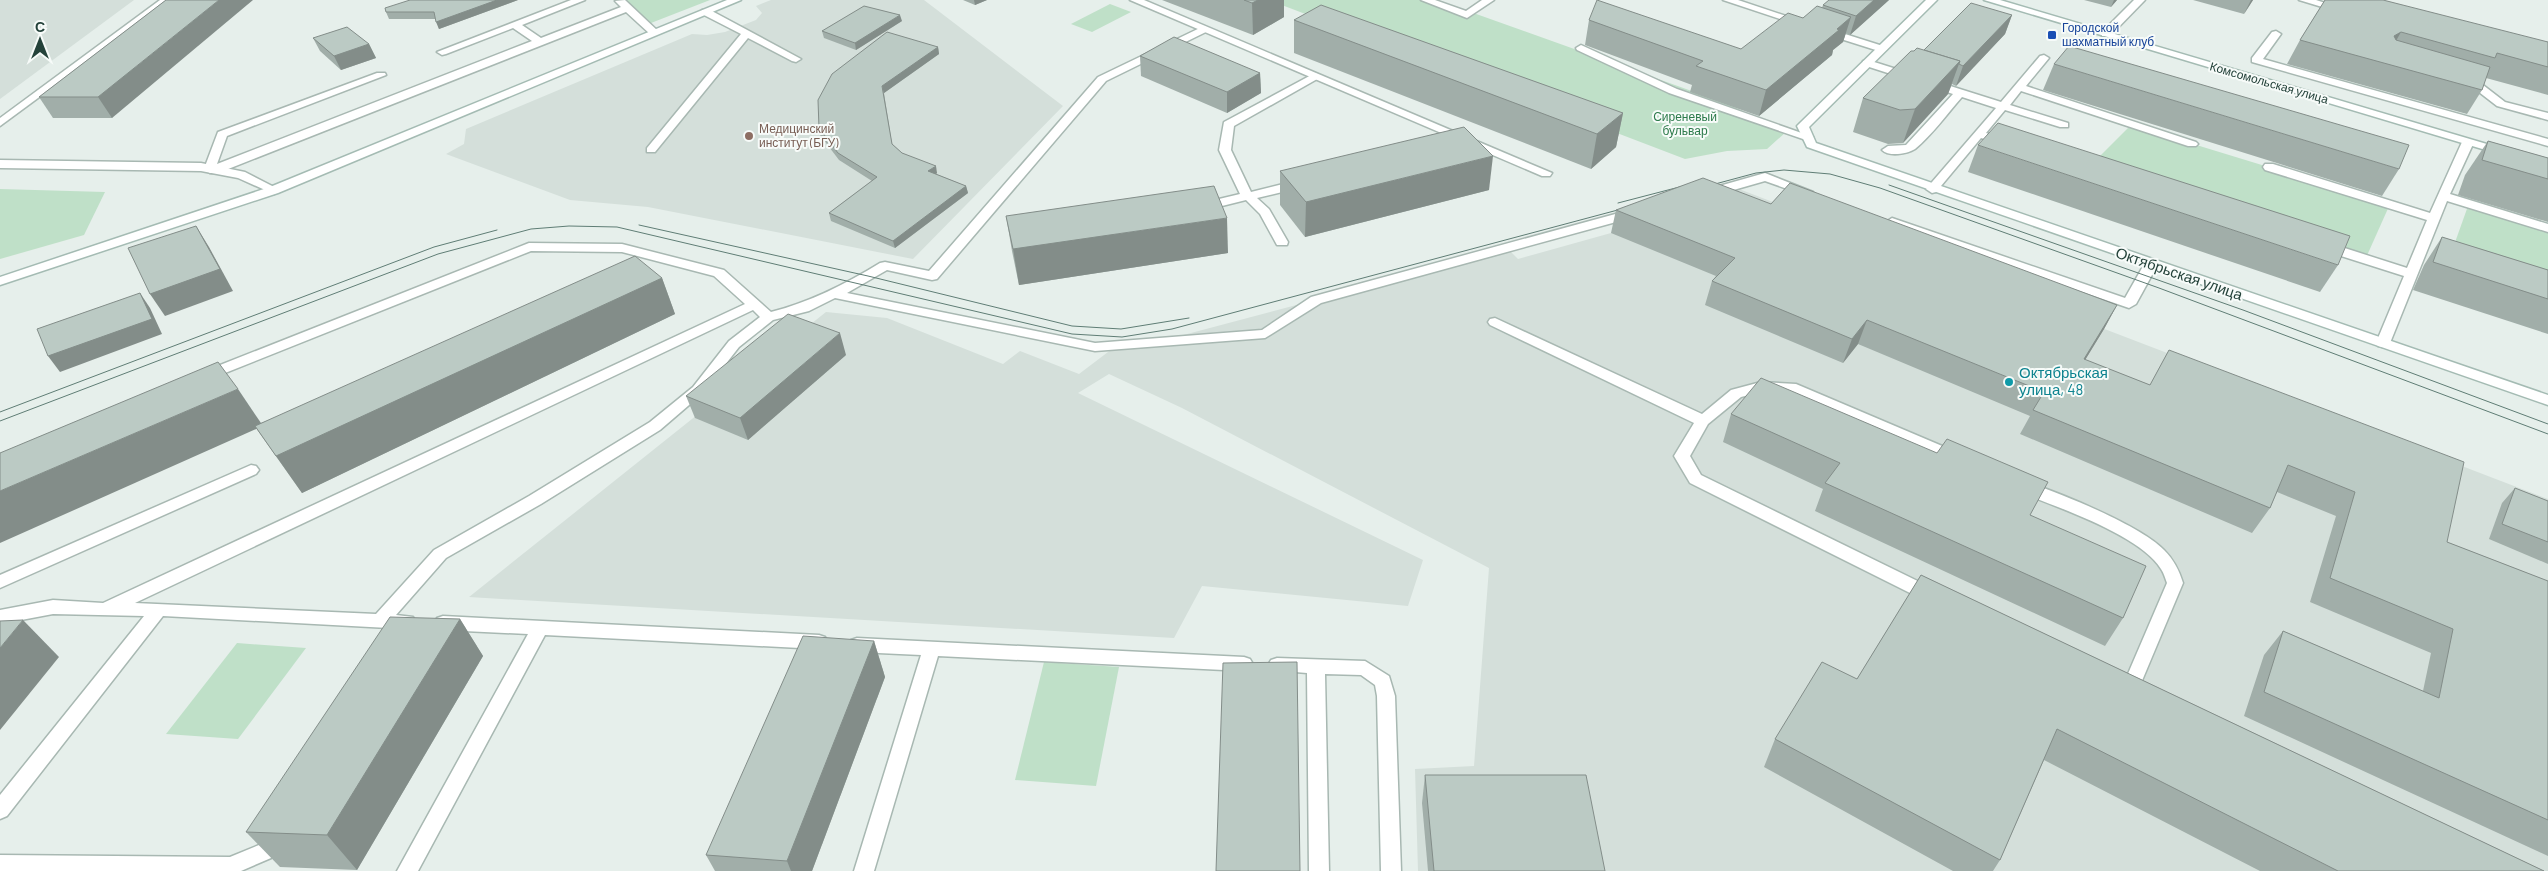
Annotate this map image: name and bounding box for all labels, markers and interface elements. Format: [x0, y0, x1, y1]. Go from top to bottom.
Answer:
north arrow [15, 15, 65, 65]
text: С [35, 18, 45, 35]
place label: Городской шахматный клуб [2062, 20, 2154, 49]
marker: Городской шахматный клуб [2046, 29, 2058, 41]
street label: Комсомольская улица [2208, 58, 2330, 107]
park label: Сиреневый бульвар [1653, 109, 1717, 138]
place label: Медицинский институт (БГУ) [759, 121, 839, 150]
marker: Медицинский институт (БГУ) [743, 130, 755, 142]
street label: Октябрьская улица [2113, 243, 2246, 303]
place label: Октябрьская улица, 48 [2019, 363, 2108, 398]
marker: Октябрьская улица, 48 [2003, 376, 2015, 388]

